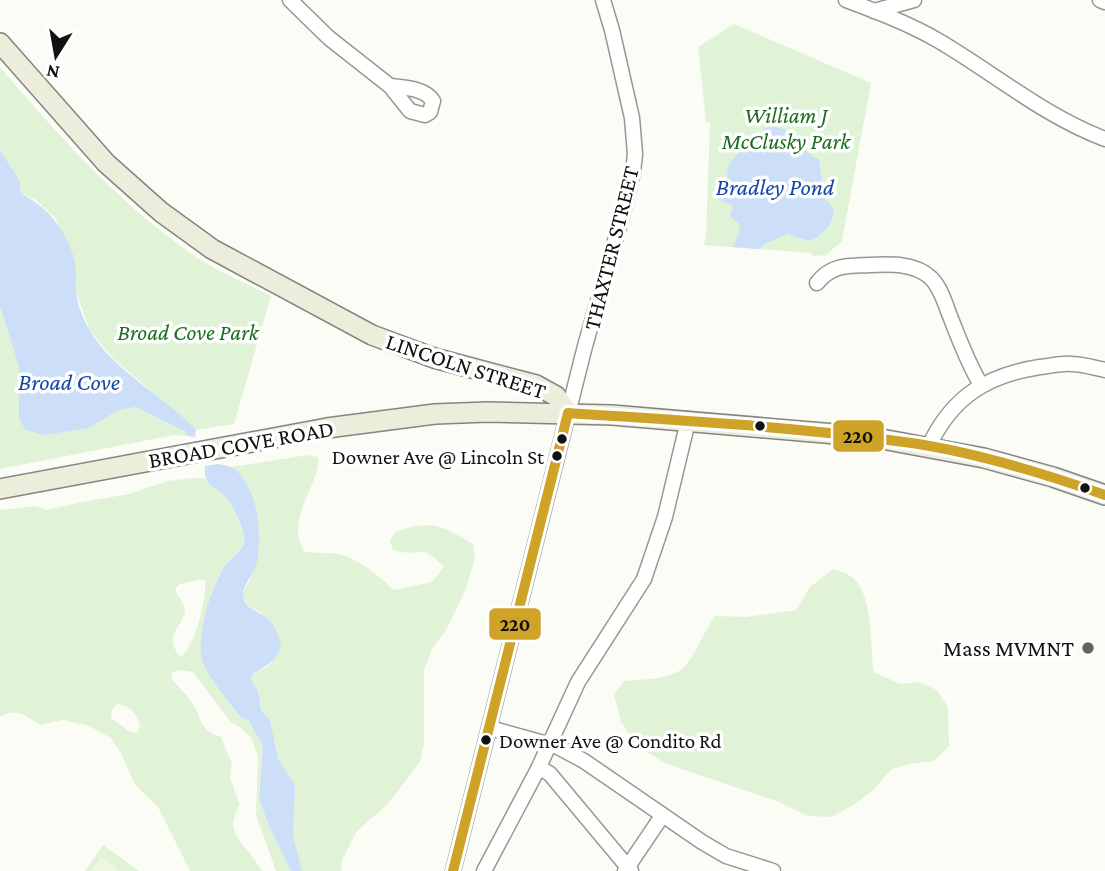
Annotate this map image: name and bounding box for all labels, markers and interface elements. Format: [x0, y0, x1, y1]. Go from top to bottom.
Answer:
north arrow [21, 21, 91, 91]
text: N [44, 61, 61, 84]
park label: William J McClusky Park [721, 102, 851, 154]
street label: THAXTER STREET [578, 163, 644, 333]
water label: Bradley Pond [716, 173, 835, 200]
park label: Broad Cove Park [117, 319, 260, 345]
street label: LINCOLN STREET [383, 328, 550, 404]
water label: Broad Cove [18, 368, 120, 395]
street label: BROAD COVE ROAD [146, 415, 336, 473]
unlabelled marker [753, 419, 767, 433]
line badge: 220 [832, 419, 885, 453]
text: 220 [843, 426, 873, 447]
unlabelled marker [555, 432, 569, 446]
place label: Downer Ave @ Lincoln St [332, 445, 545, 469]
marker: Downer Ave @ Lincoln St [550, 449, 564, 463]
unlabelled marker [1078, 481, 1092, 495]
line badge: 220 [488, 607, 542, 641]
text: 220 [500, 614, 530, 635]
place label: Mass MVMNT [943, 635, 1074, 661]
marker: Mass MVMNT [1080, 640, 1096, 656]
place label: Downer Ave @ Condito Rd [499, 729, 722, 753]
marker: Downer Ave @ Condito Rd [479, 733, 493, 747]

